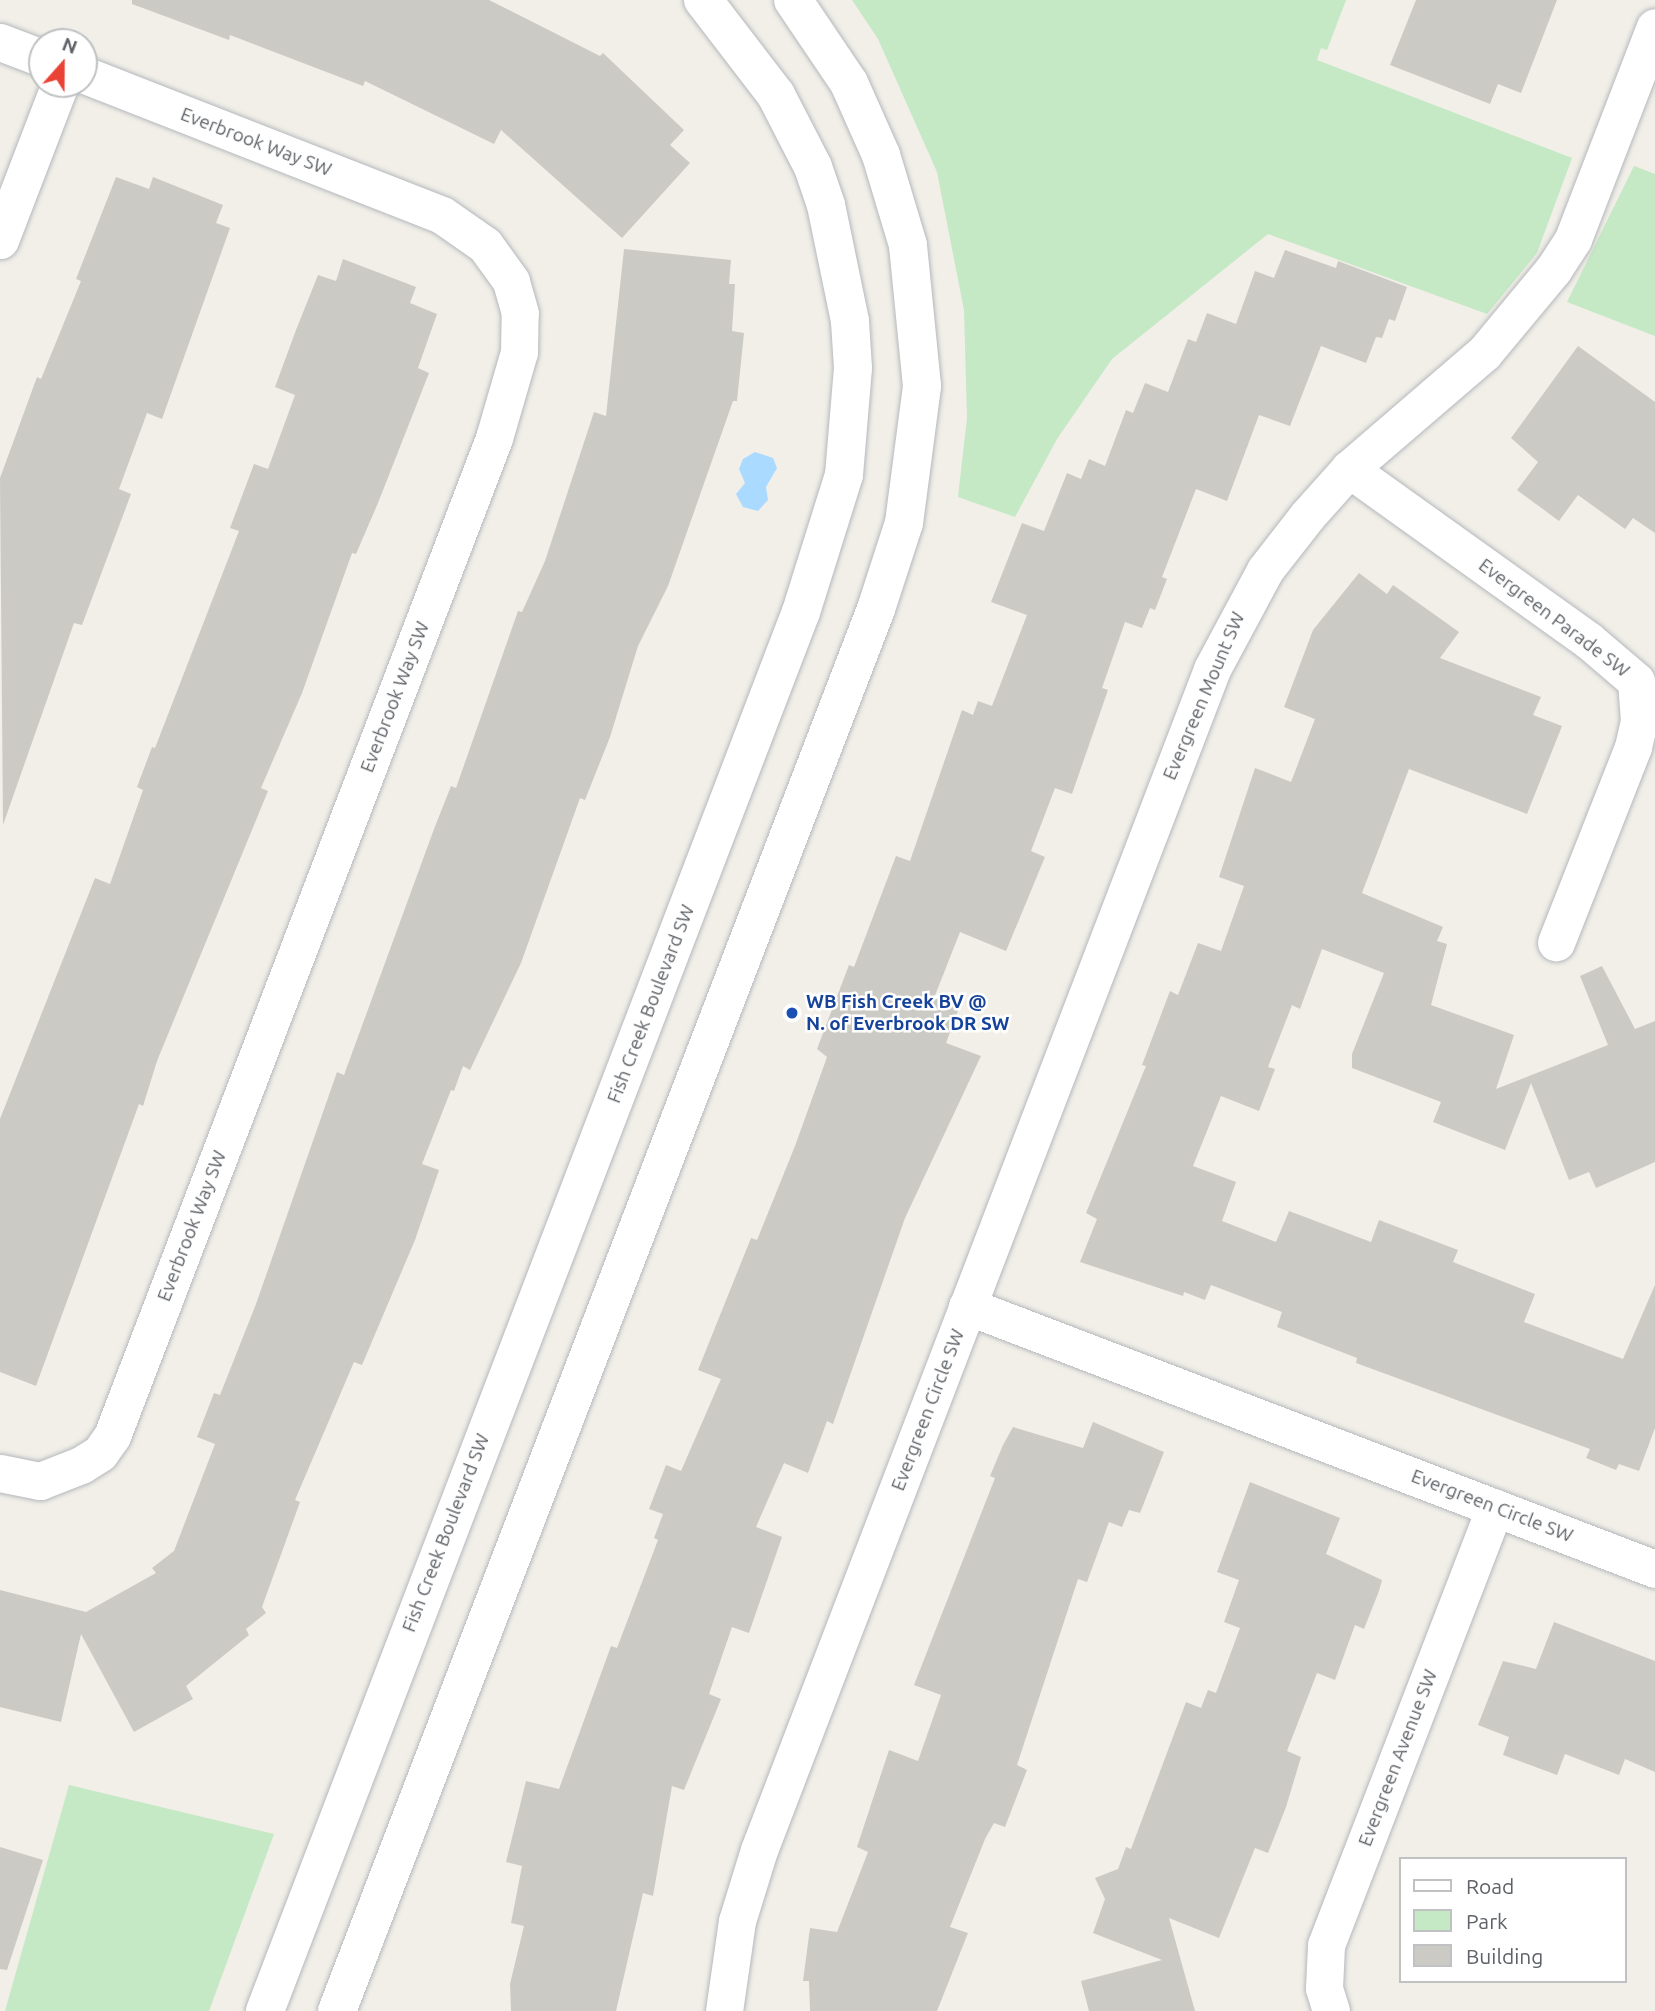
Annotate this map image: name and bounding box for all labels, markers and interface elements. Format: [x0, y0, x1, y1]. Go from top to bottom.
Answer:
north arrow [28, 28, 98, 98]
text: N [59, 32, 80, 58]
street label: Everbrook Way SW [177, 103, 335, 181]
street label: Evergreen Parade SW [1474, 554, 1634, 682]
street label: Evergreen Mount SW [1158, 609, 1250, 783]
street label: Everbrook Way SW [356, 618, 434, 776]
street label: Fish Creek Boulevard SW [603, 902, 699, 1106]
place label: WB Fish Creek BV @ N. of Everbrook DR SW [806, 991, 1010, 1035]
marker: WB Fish Creek BV @ N. of Everbrook DR SW [784, 1005, 800, 1021]
street label: Everbrook Way SW [153, 1147, 231, 1305]
street label: Evergreen Circle SW [887, 1326, 969, 1494]
street label: Fish Creek Boulevard SW [398, 1431, 494, 1635]
street label: Evergreen Circle SW [1408, 1465, 1576, 1547]
street label: Evergreen Avenue SW [1354, 1666, 1442, 1850]
legend [1400, 1857, 1627, 1983]
text: Road [1466, 1874, 1514, 1898]
text: Park [1466, 1909, 1508, 1933]
text: Building [1466, 1944, 1543, 1968]

